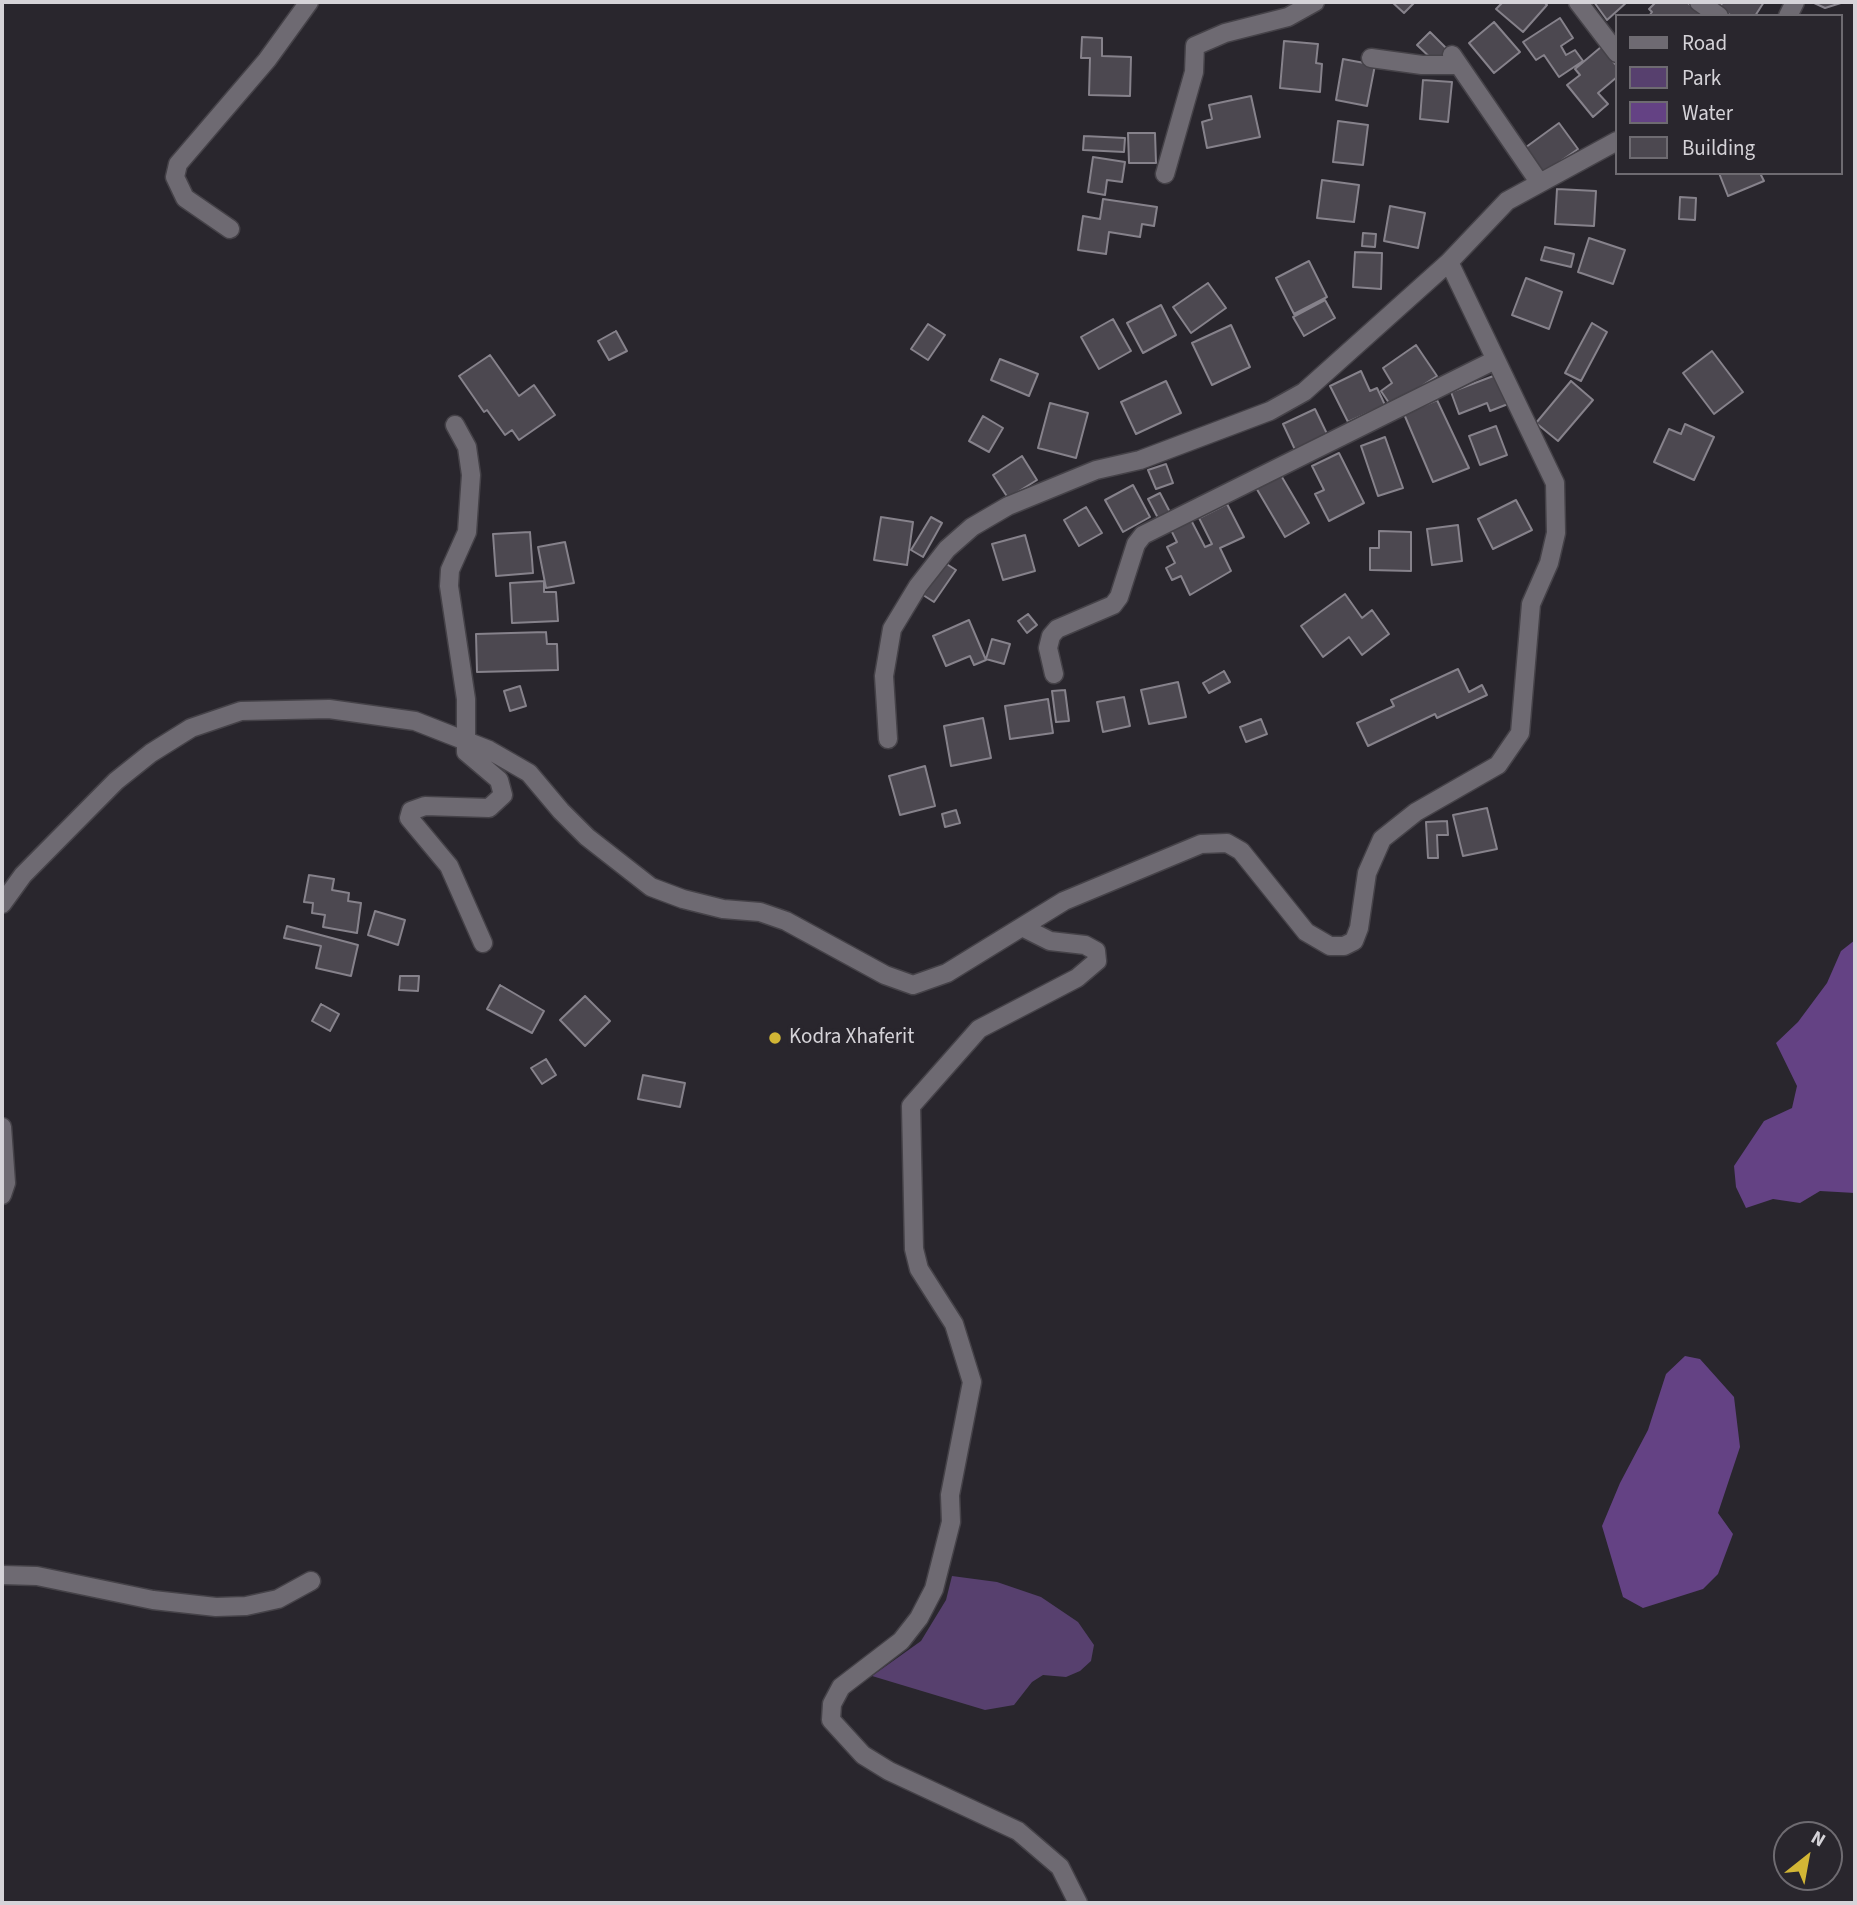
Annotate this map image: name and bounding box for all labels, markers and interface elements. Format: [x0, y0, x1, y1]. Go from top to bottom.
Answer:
legend [1616, 14, 1843, 175]
text: Road [1682, 28, 1727, 58]
text: Park [1682, 63, 1721, 93]
text: Water [1682, 98, 1733, 128]
text: Building [1682, 133, 1755, 163]
place label: Kodra Xhaferit [789, 1025, 914, 1051]
marker: Kodra Xhaferit [767, 1030, 783, 1046]
north arrow [1773, 1821, 1843, 1891]
text: N [1806, 1824, 1830, 1854]

